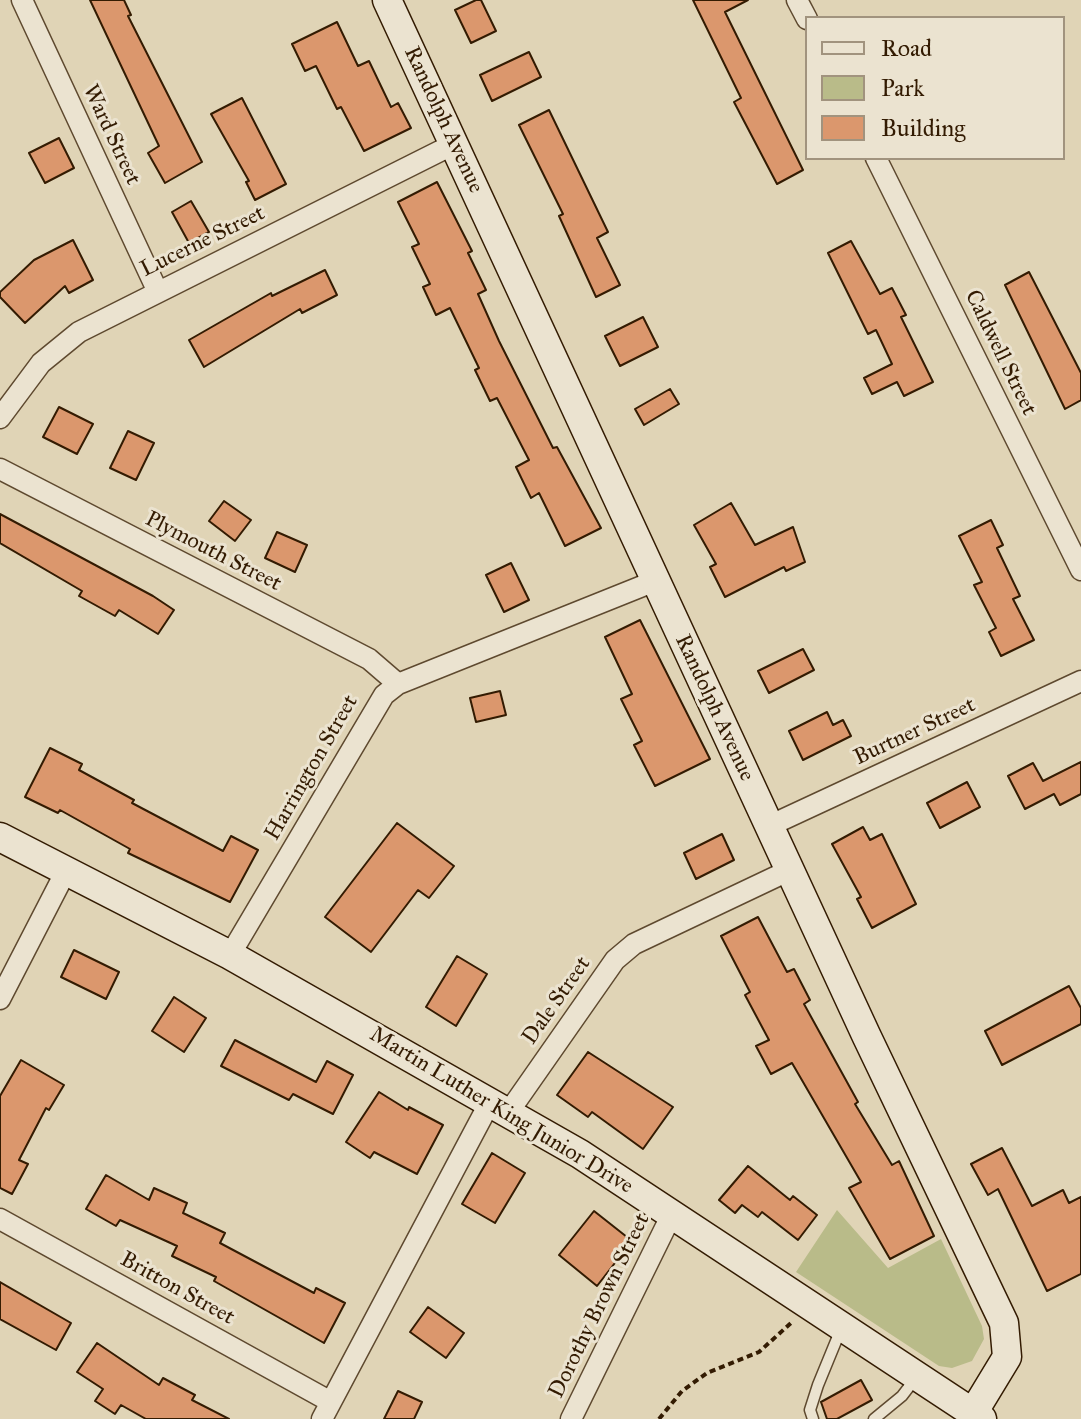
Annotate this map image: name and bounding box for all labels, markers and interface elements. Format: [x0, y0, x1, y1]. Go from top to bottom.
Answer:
legend [805, 16, 1065, 160]
text: Road [881, 33, 932, 63]
street label: Randolph Avenue [398, 43, 488, 197]
text: Park [881, 73, 924, 103]
street label: Ward Street [76, 81, 146, 189]
text: Building [881, 113, 966, 143]
street label: Lucerne Street [136, 201, 270, 283]
street label: Caldwell Street [958, 286, 1042, 420]
street label: Plymouth Street [141, 506, 285, 598]
street label: Randolph Avenue [669, 631, 759, 785]
street label: Harrington Street [260, 691, 364, 845]
street label: Burtner Street [850, 692, 980, 772]
street label: Dale Street [517, 952, 597, 1050]
street label: Martin Luther King Junior Drive [365, 1022, 637, 1200]
street label: Dorothy Brown Street [544, 1209, 656, 1403]
street label: Britton Street [115, 1247, 239, 1331]

